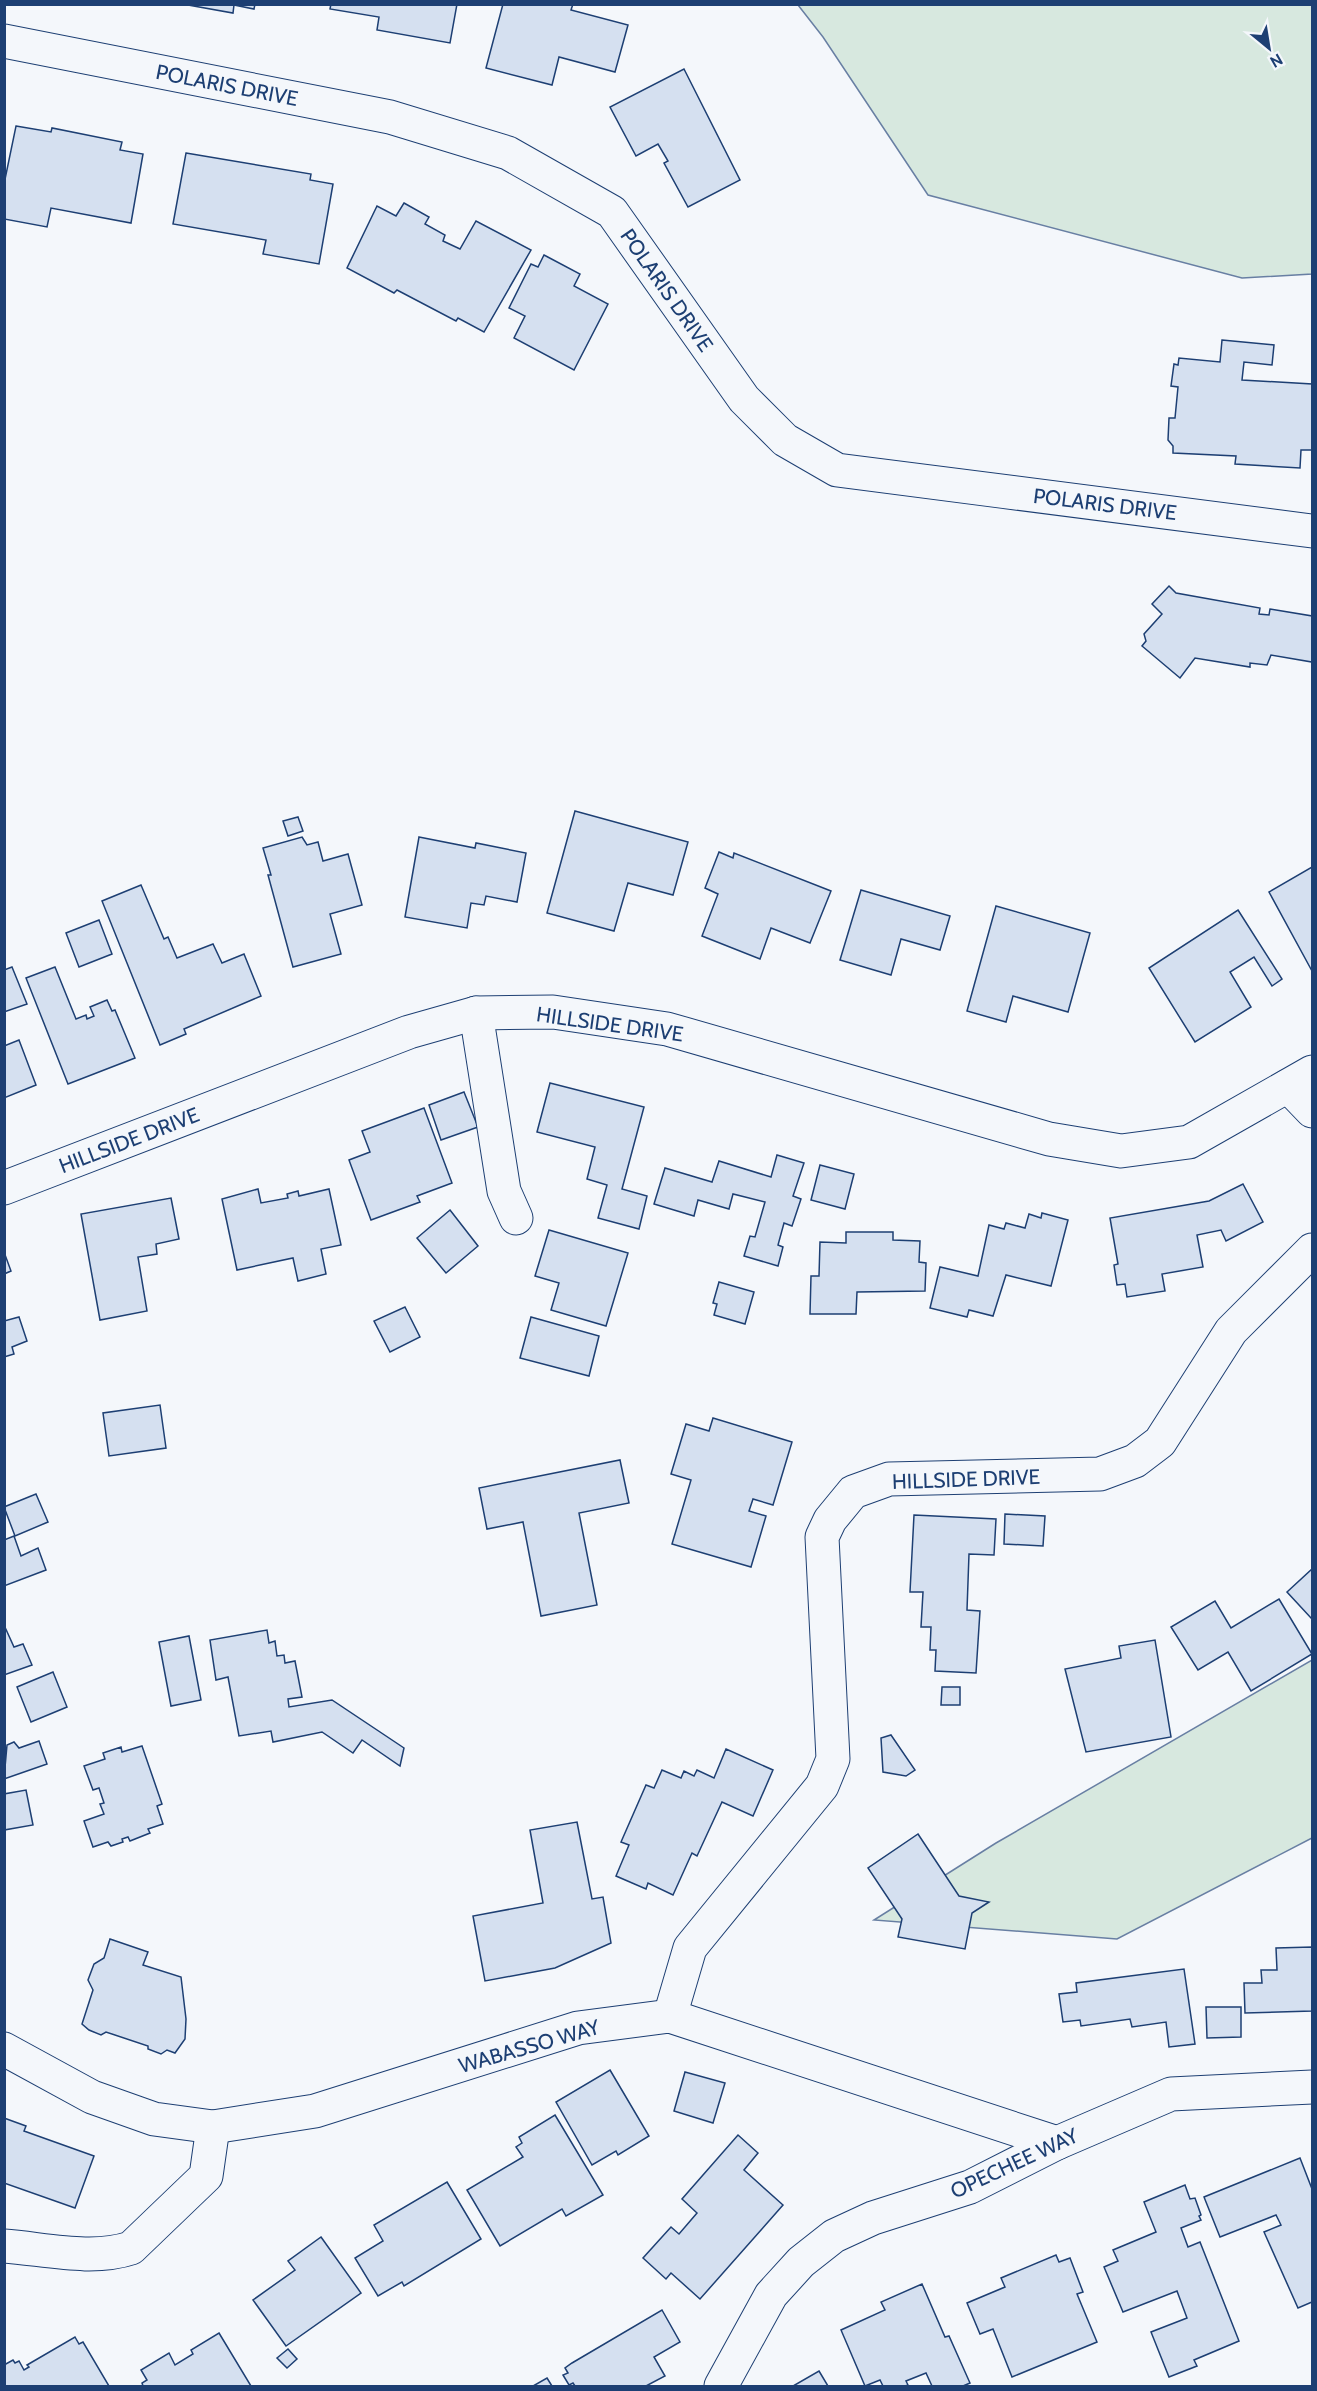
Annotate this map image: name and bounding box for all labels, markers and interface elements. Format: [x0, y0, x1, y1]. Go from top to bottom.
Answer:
north arrow [1239, 18, 1299, 78]
text: N [1267, 50, 1286, 72]
street label: POLARIS DRIVE [154, 59, 300, 111]
street label: POLARIS DRIVE [615, 224, 719, 356]
street label: POLARIS DRIVE [1032, 483, 1178, 525]
street label: HILLSIDE DRIVE [535, 1001, 685, 1047]
street label: HILLSIDE DRIVE [55, 1102, 203, 1178]
street label: HILLSIDE DRIVE [892, 1464, 1040, 1494]
street label: WABASSO WAY [456, 2014, 603, 2078]
street label: OPECHEE WAY [946, 2122, 1083, 2203]

